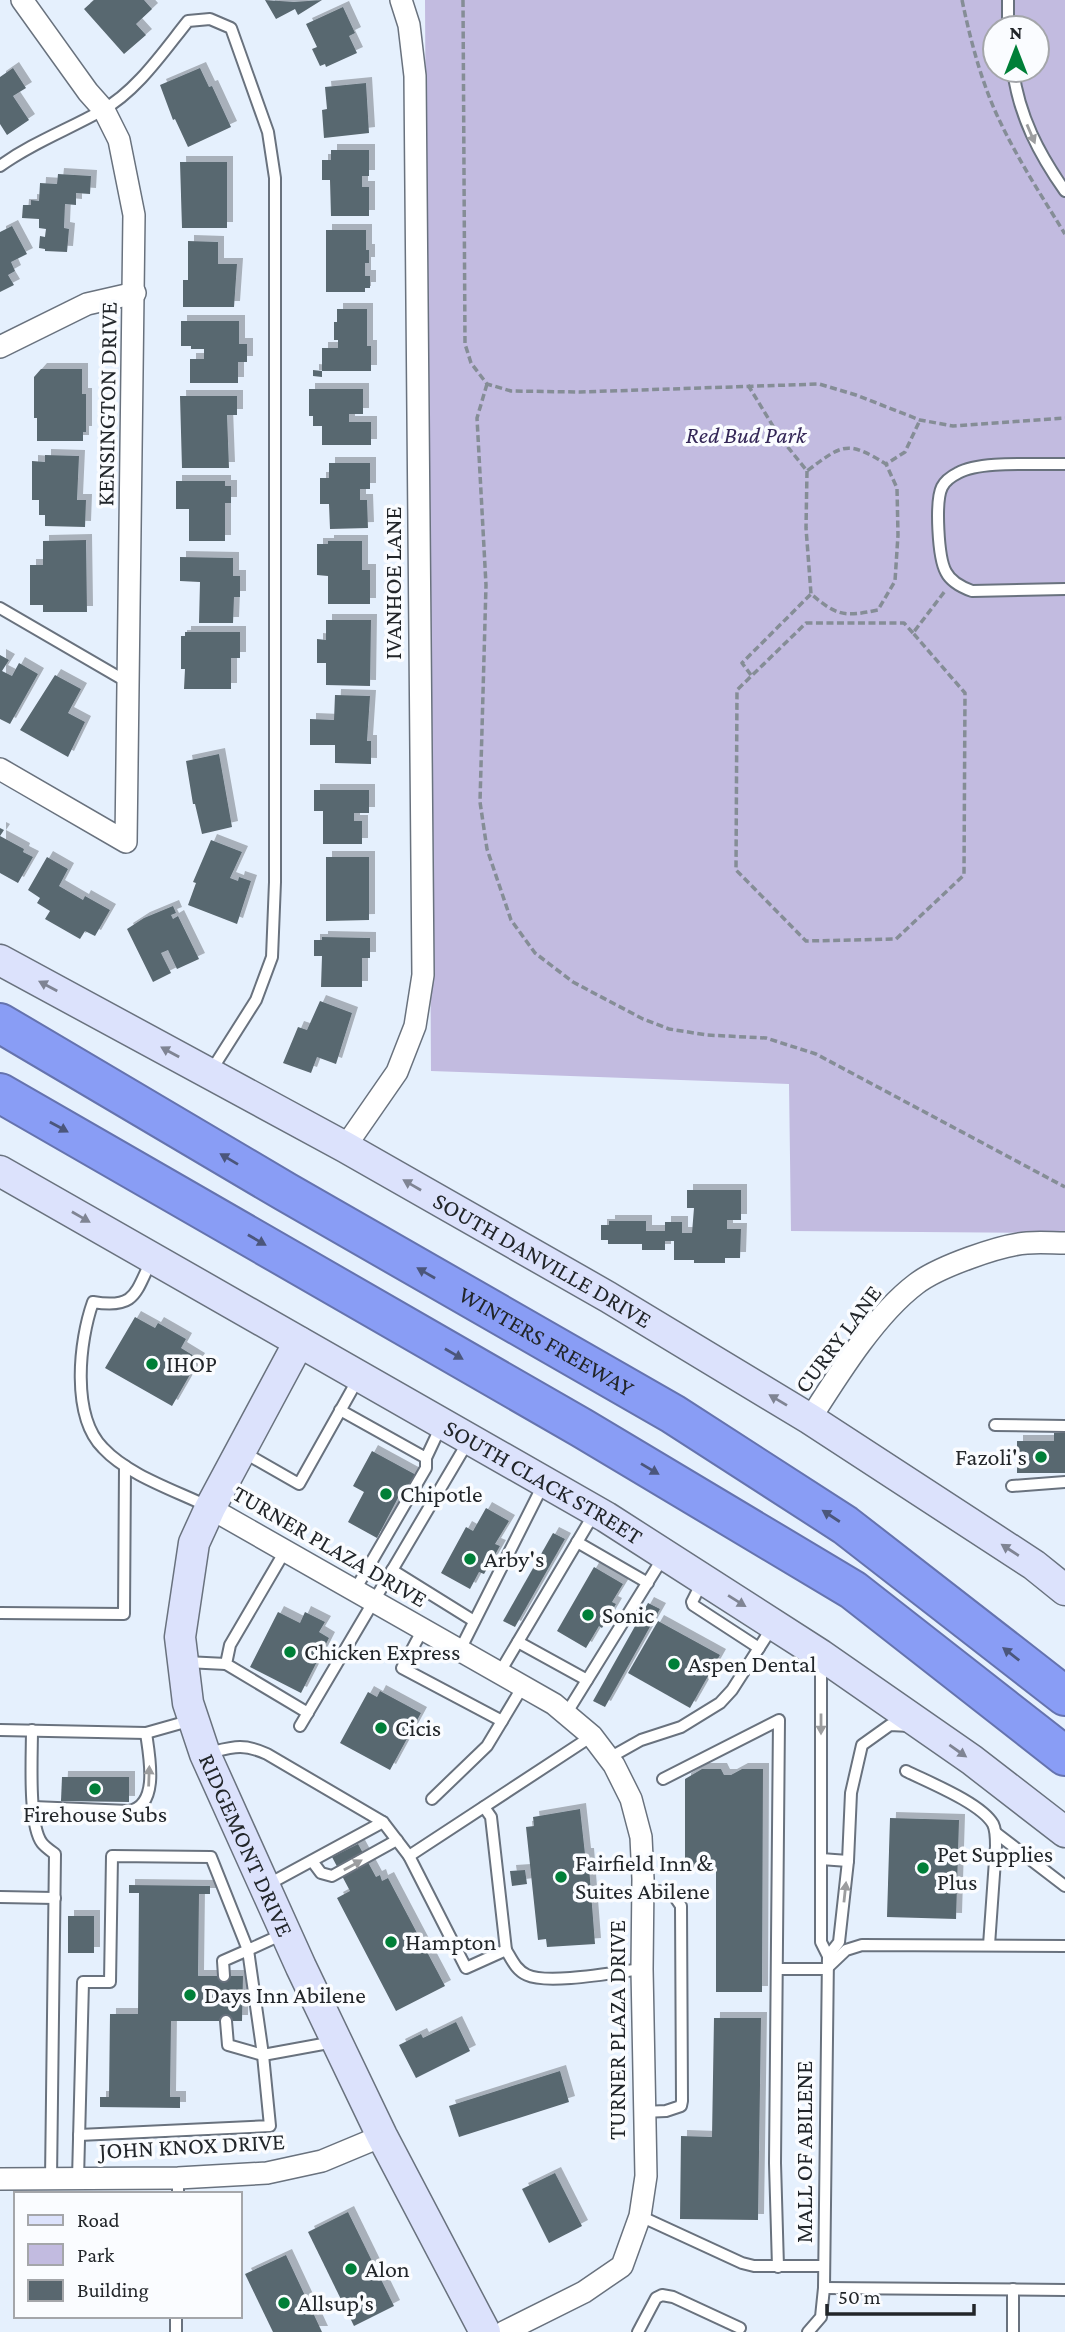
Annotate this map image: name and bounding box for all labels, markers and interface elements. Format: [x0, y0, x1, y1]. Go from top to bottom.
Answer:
north arrow [981, 14, 1051, 84]
text: N [1010, 22, 1023, 43]
one-way arrow [1025, 124, 1036, 145]
street label: KENSINGTON DRIVE [91, 301, 122, 506]
park label: Red Bud Park [686, 421, 808, 448]
street label: IVANHOE LANE [379, 506, 406, 660]
one-way arrow [37, 980, 57, 992]
one-way arrow [160, 1046, 180, 1058]
one-way arrow [50, 1121, 69, 1133]
one-way arrow [220, 1152, 239, 1165]
one-way arrow [403, 1179, 422, 1191]
street label: SOUTH DANVILLE DRIVE [429, 1186, 657, 1333]
one-way arrow [71, 1211, 90, 1223]
one-way arrow [247, 1234, 267, 1246]
one-way arrow [416, 1267, 436, 1279]
street label: WINTERS FREEWAY [454, 1280, 639, 1402]
street label: CURRY LANE [788, 1280, 887, 1398]
one-way arrow [444, 1347, 464, 1359]
place label: IHOP [166, 1350, 217, 1377]
marker: IHOP [144, 1356, 160, 1372]
one-way arrow [768, 1393, 787, 1406]
street label: SOUTH CLACK STREET [440, 1413, 648, 1550]
place label: Fazoli's [955, 1443, 1027, 1470]
marker: Fazoli's [1033, 1449, 1049, 1465]
one-way arrow [641, 1462, 660, 1475]
street label: TURNER PLAZA DRIVE [228, 1479, 432, 1612]
place label: Chipotle [400, 1480, 483, 1507]
marker: Chipotle [378, 1486, 394, 1502]
one-way arrow [821, 1509, 841, 1522]
one-way arrow [1000, 1543, 1019, 1556]
place label: Arby's [484, 1545, 544, 1572]
marker: Arby's [462, 1551, 478, 1567]
one-way arrow [727, 1594, 747, 1607]
place label: Sonic [602, 1601, 654, 1628]
marker: Sonic [580, 1607, 596, 1623]
place label: Chicken Express [304, 1638, 460, 1665]
marker: Chicken Express [282, 1644, 298, 1660]
one-way arrow [1003, 1647, 1021, 1662]
place label: Aspen Dental [688, 1650, 816, 1677]
marker: Aspen Dental [666, 1656, 682, 1672]
one-way arrow [815, 1713, 827, 1735]
place label: Cicis [395, 1714, 441, 1741]
marker: Cicis [373, 1720, 389, 1736]
one-way arrow [949, 1744, 967, 1758]
street label: RIDGEMONT DRIVE [194, 1749, 299, 1940]
one-way arrow [143, 1765, 155, 1787]
marker: Firehouse Subs [87, 1781, 103, 1797]
place label: Firehouse Subs [23, 1800, 167, 1827]
place label: Pet Supplies Plus [937, 1840, 1053, 1895]
place label: Fairfield Inn & Suites Abilene [575, 1849, 714, 1904]
one-way arrow [343, 1859, 362, 1871]
marker: Pet Supplies Plus [915, 1860, 931, 1876]
marker: Fairfield Inn & Suites Abilene [553, 1869, 569, 1885]
one-way arrow [839, 1880, 850, 1902]
street label: TURNER PLAZA DRIVE [603, 1920, 630, 2140]
place label: Hampton [405, 1928, 496, 1955]
marker: Hampton [383, 1934, 399, 1950]
place label: Days Inn Abilene [204, 1981, 366, 2008]
marker: Days Inn Abilene [182, 1987, 198, 2003]
street label: MALL OF ABILENE [790, 2061, 817, 2243]
street label: JOHN KNOX DRIVE [96, 2127, 286, 2164]
legend [14, 2192, 242, 2318]
text: Road [77, 2208, 120, 2232]
text: Park [77, 2243, 114, 2267]
place label: Alon [365, 2255, 410, 2282]
marker: Alon [343, 2261, 359, 2277]
scale bar [827, 2272, 974, 2316]
text: Building [77, 2278, 149, 2302]
text: 50 m [838, 2285, 881, 2309]
place label: Allsup's [298, 2289, 374, 2316]
marker: Allsup's [276, 2295, 292, 2311]

